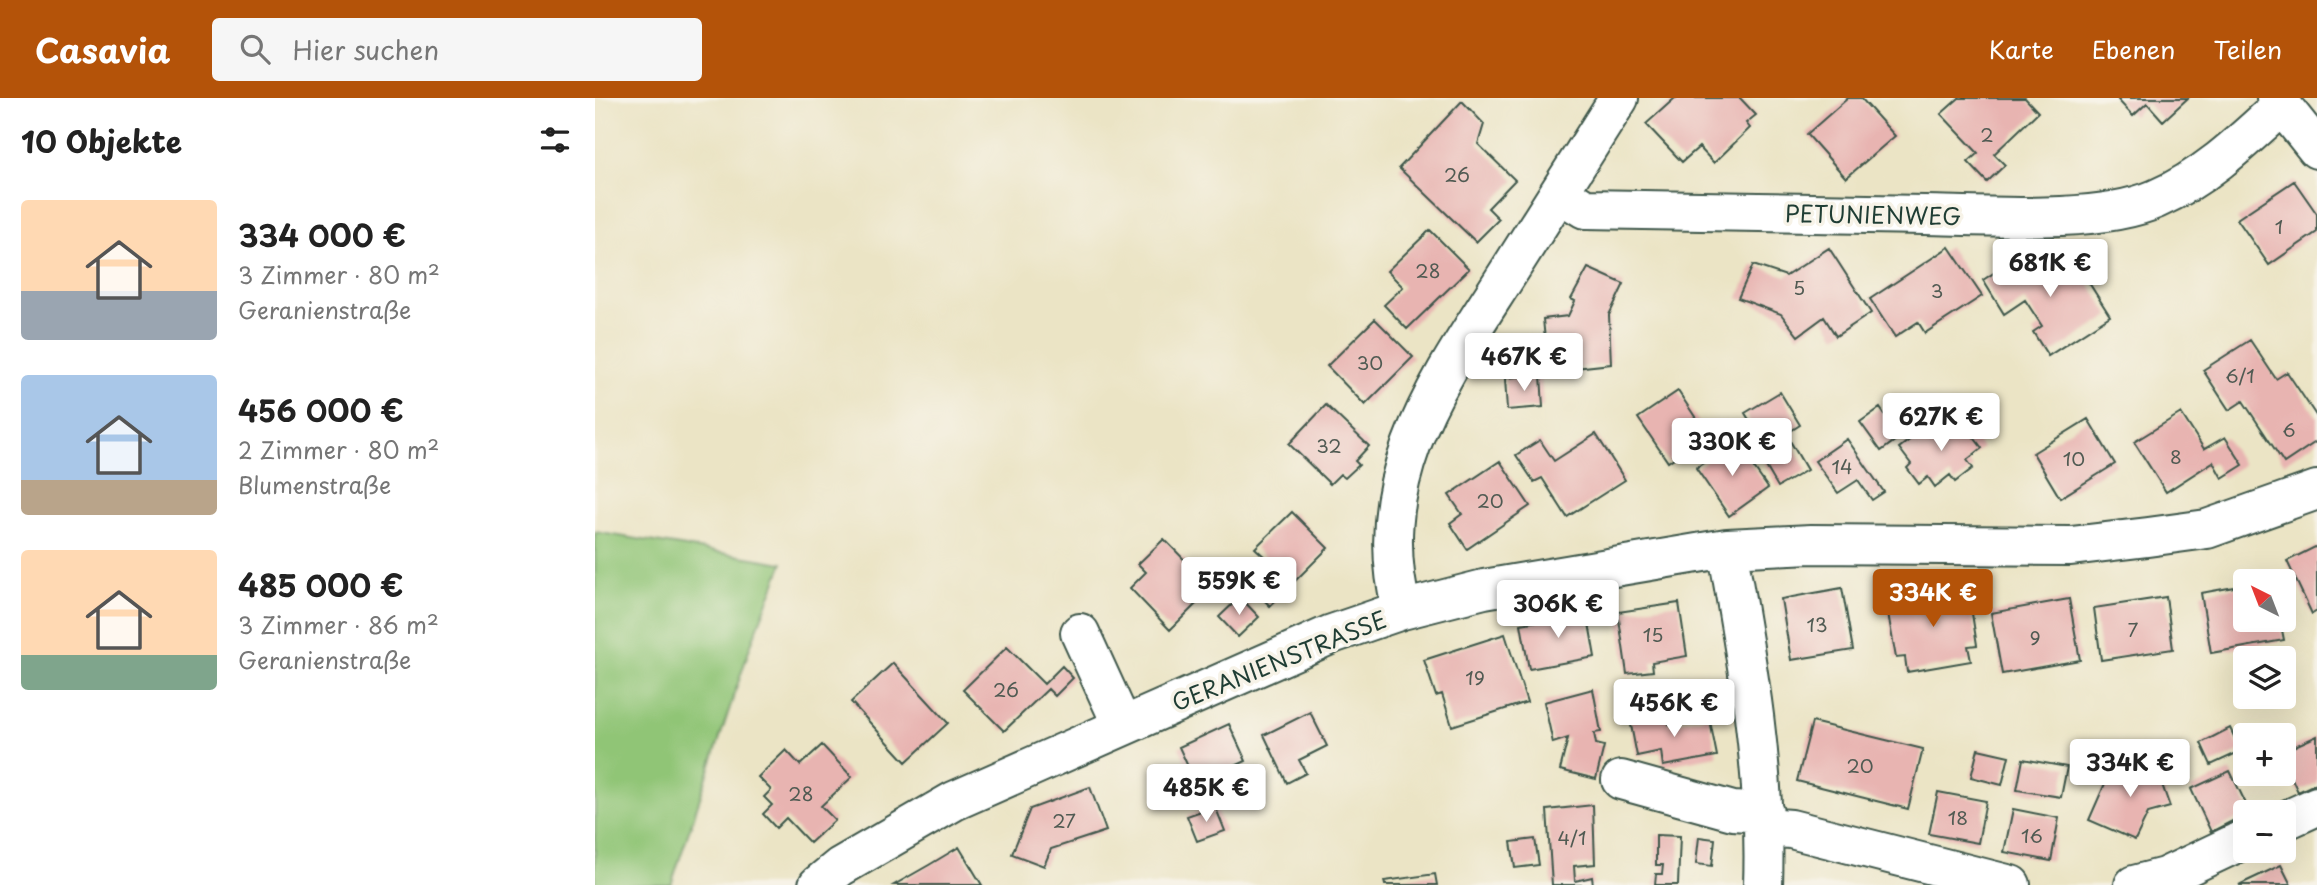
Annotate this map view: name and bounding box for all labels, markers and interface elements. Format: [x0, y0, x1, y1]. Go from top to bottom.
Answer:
search box [212, 18, 702, 81]
text: Casavia [35, 24, 170, 74]
icon: search [236, 30, 274, 68]
text: Hier suchen [292, 30, 439, 69]
text: Karte [1989, 31, 2054, 67]
text: Ebenen [2092, 31, 2175, 67]
text: Teilen [2213, 31, 2282, 67]
text: 10 Objekte [21, 118, 182, 163]
house number: 2 [1980, 120, 1994, 148]
icon: filters [536, 121, 574, 159]
house number: 26 [1444, 160, 1470, 188]
street label: PETUNIENWEG [1785, 195, 1961, 233]
text: 334 000 € [238, 212, 406, 257]
house number: 1 [2275, 212, 2283, 240]
icon: home [77, 228, 161, 312]
pin: 681K € [1993, 240, 2107, 299]
text: 681K € [2009, 244, 2091, 279]
house number: 28 [1415, 256, 1441, 284]
text: 3 Zimmer · 80 m² [238, 257, 440, 292]
house number: 5 [1793, 273, 1805, 301]
house number: 3 [1931, 276, 1943, 304]
text: Geranienstraße [238, 292, 411, 327]
pin: 467K € [1467, 334, 1581, 393]
text: 467K € [1481, 338, 1567, 373]
house number: 30 [1357, 348, 1383, 376]
house number: 6/1 [2225, 361, 2255, 389]
text: 456 000 € [238, 387, 404, 432]
pin: 627K € [1884, 394, 1998, 453]
text: 627K € [1899, 398, 1983, 433]
icon: home [77, 403, 161, 487]
house number: 6 [2282, 415, 2296, 443]
pin: 330K € [1675, 418, 1789, 478]
text: 330K € [1688, 423, 1776, 458]
house number: 32 [1316, 431, 1342, 459]
text: 2 Zimmer · 80 m² [238, 432, 439, 467]
house number: 8 [2170, 442, 2182, 470]
house number: 10 [2063, 444, 2085, 472]
house number: 14 [1831, 452, 1853, 480]
text: Blumenstraße [238, 467, 391, 502]
house number: 20 [1476, 486, 1504, 514]
pin: 559K € [1182, 558, 1296, 617]
text: 485 000 € [238, 562, 403, 607]
text: 559K € [1197, 562, 1281, 597]
north arrow [2233, 569, 2296, 632]
map controls [2233, 569, 2296, 863]
pin: 334K € [1876, 570, 1990, 629]
text: 334K € [1889, 574, 1977, 609]
icon: home [77, 578, 161, 662]
pin: 306K € [1501, 580, 1615, 640]
text: 306K € [1513, 585, 1603, 620]
street label: GERANIENSTRASSE [1166, 601, 1392, 719]
text: 3 Zimmer · 86 m² [238, 607, 439, 642]
house number: 13 [1806, 610, 1828, 638]
house number: 7 [2128, 615, 2139, 643]
house number: 15 [1643, 620, 1663, 648]
house number: 9 [2029, 623, 2041, 651]
text: Geranienstraße [238, 642, 411, 677]
button: layers [2233, 646, 2296, 709]
house number: 19 [1465, 663, 1485, 691]
house number: 26 [993, 675, 1019, 703]
pin: 456K € [1617, 680, 1731, 739]
text: 456K € [1630, 684, 1718, 719]
button: + [2233, 723, 2296, 786]
pin: 334K € [2073, 740, 2187, 799]
text: 334K € [2086, 744, 2174, 779]
house number: 20 [1846, 751, 1874, 779]
pin: 485K € [1149, 764, 1263, 824]
text: 485K € [1163, 769, 1249, 804]
house number: 28 [788, 779, 814, 807]
button: − [2233, 800, 2296, 863]
house number: 18 [1948, 803, 1968, 831]
house number: 27 [1052, 806, 1076, 834]
house number: 16 [2021, 821, 2043, 849]
house number: 4/1 [1558, 823, 1586, 851]

